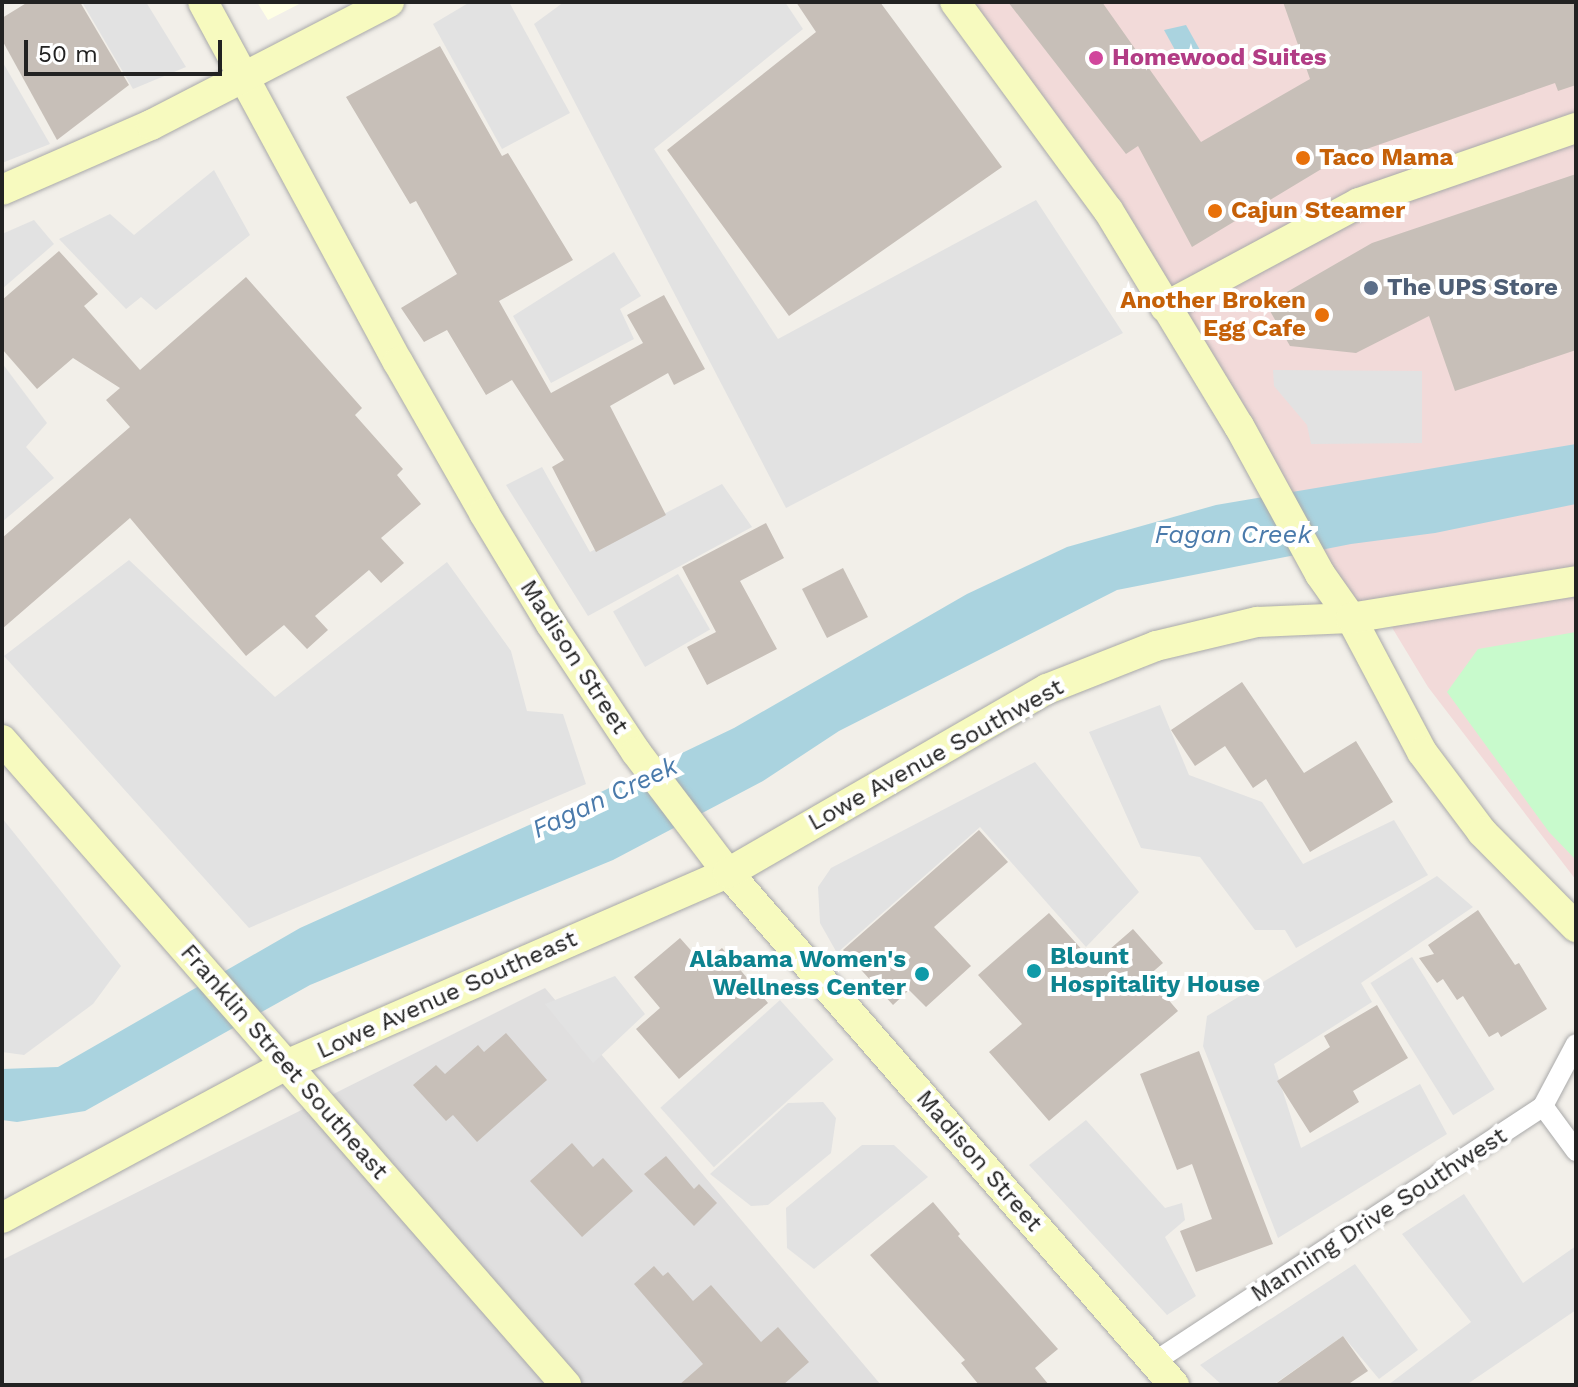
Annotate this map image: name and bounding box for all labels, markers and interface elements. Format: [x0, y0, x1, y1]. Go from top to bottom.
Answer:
scale bar [28, 24, 226, 74]
text: 50 m [38, 40, 98, 68]
place label: Homewood Suites [1112, 44, 1327, 72]
marker: Homewood Suites [1087, 49, 1105, 67]
place label: Taco Mama [1319, 144, 1453, 172]
marker: Taco Mama [1294, 149, 1312, 167]
place label: Cajun Steamer [1231, 197, 1405, 225]
marker: Cajun Steamer [1206, 202, 1224, 220]
place label: The UPS Store [1387, 274, 1558, 302]
marker: The UPS Store [1362, 279, 1380, 297]
place label: Another Broken Egg Cafe [1120, 287, 1306, 343]
marker: Another Broken Egg Cafe [1313, 306, 1331, 324]
water label: Fagan Creek [1154, 519, 1312, 551]
street label: Madison Street [514, 575, 634, 739]
street label: Lowe Avenue Southwest [803, 673, 1069, 837]
water label: Fagan Creek [527, 751, 683, 845]
street label: Lowe Avenue Southeast [312, 924, 582, 1066]
street label: Franklin Street Southeast [174, 939, 394, 1185]
place label: Blount Hospitality House [1050, 943, 1261, 999]
place label: Alabama Women's Wellness Center [689, 946, 906, 1002]
marker: Blount Hospitality House [1025, 962, 1043, 980]
marker: Alabama Women's Wellness Center [913, 965, 931, 983]
street label: Madison Street [910, 1084, 1048, 1238]
street label: Manning Drive Southwest [1246, 1121, 1512, 1309]

